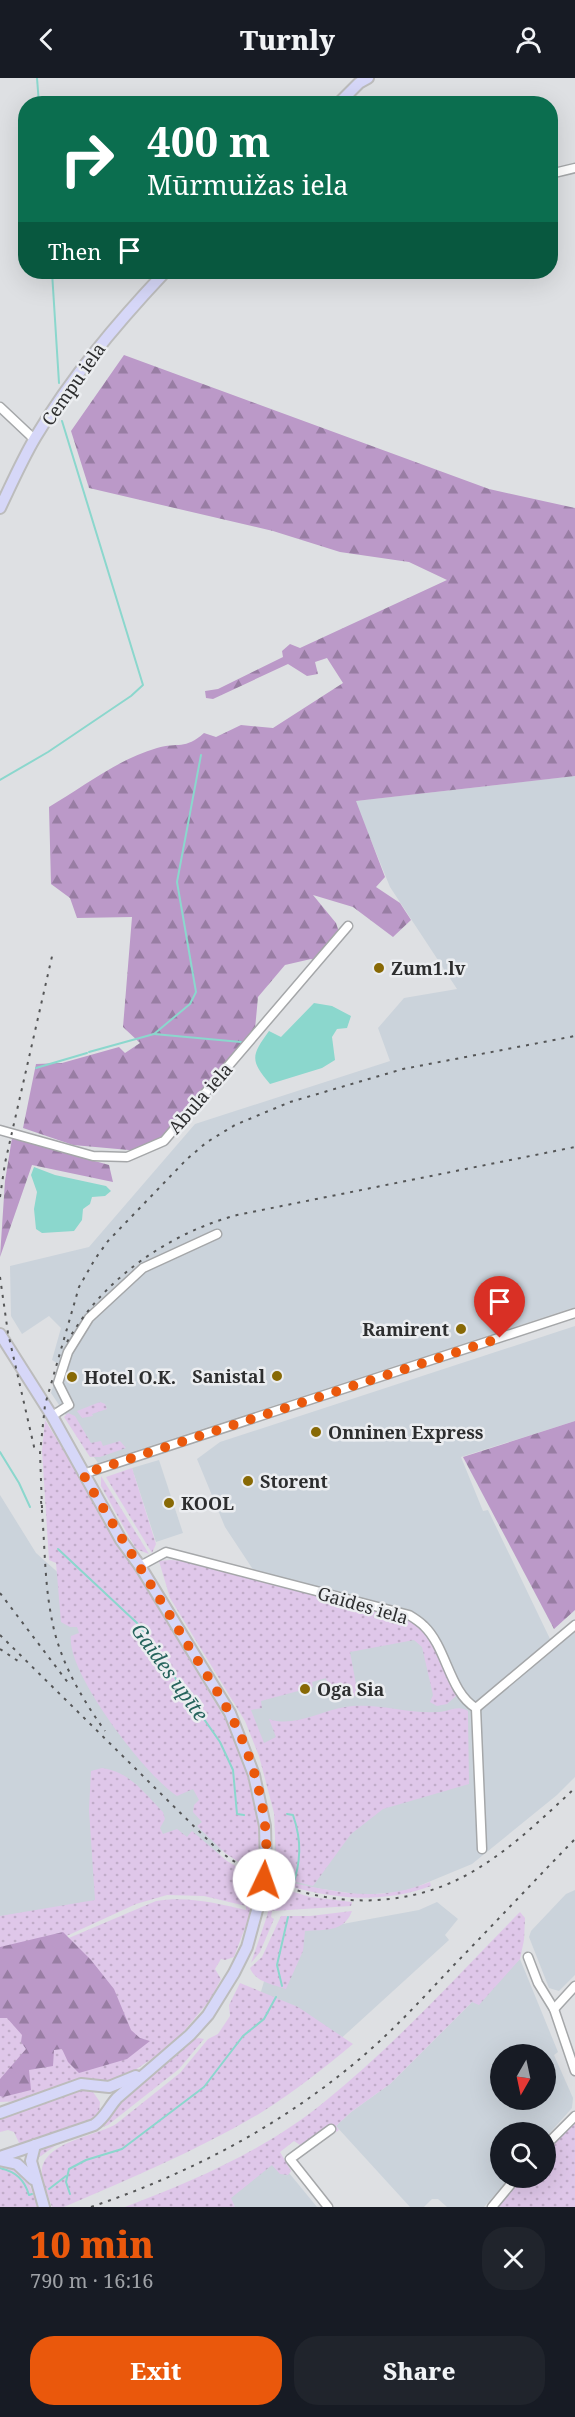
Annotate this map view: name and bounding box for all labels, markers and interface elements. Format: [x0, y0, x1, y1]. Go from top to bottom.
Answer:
text: Turnly [240, 21, 335, 58]
icon: back [30, 23, 63, 56]
icon: person [512, 23, 545, 56]
text: 400 m [147, 112, 271, 169]
icon: right [48, 120, 126, 198]
text: Mūrmuižas iela [147, 166, 348, 203]
icon: arrive [113, 234, 146, 267]
text: Then [48, 236, 101, 266]
street label: Cempu iela [36, 338, 110, 430]
place label: Zum1.lv [391, 956, 466, 980]
marker: Zum1.lv [372, 961, 386, 975]
street label: Abula iela [163, 1057, 237, 1139]
pin [474, 1276, 525, 1338]
icon: arrive [483, 1285, 516, 1318]
place label: Ramirent [362, 1317, 449, 1341]
marker: Ramirent [454, 1322, 468, 1336]
place label: Sanistal [192, 1364, 266, 1388]
place label: Hotel O.K. [84, 1365, 176, 1389]
marker: Sanistal [270, 1369, 284, 1383]
marker: Hotel O.K. [65, 1370, 79, 1384]
place label: Onninen Express [328, 1420, 484, 1444]
marker: Onninen Express [309, 1425, 323, 1439]
place label: Storent [260, 1469, 328, 1493]
marker: Storent [241, 1474, 255, 1488]
place label: KOOL [181, 1491, 234, 1515]
marker: KOOL [162, 1496, 176, 1510]
street label: Gaides iela [315, 1581, 411, 1629]
water label: Gaides upīte [125, 1618, 215, 1726]
place label: Oga Sia [317, 1677, 384, 1701]
marker: Oga Sia [298, 1682, 312, 1696]
position arrow [232, 1848, 296, 1912]
north arrow [490, 2044, 556, 2110]
map controls [490, 2044, 556, 2188]
button: search [490, 2122, 556, 2188]
text: 10 min [30, 2220, 154, 2269]
button: close [482, 2227, 545, 2290]
text: 790 m · 16:16 [30, 2267, 153, 2294]
button: Exit [30, 2336, 282, 2405]
button: Share [294, 2336, 545, 2405]

